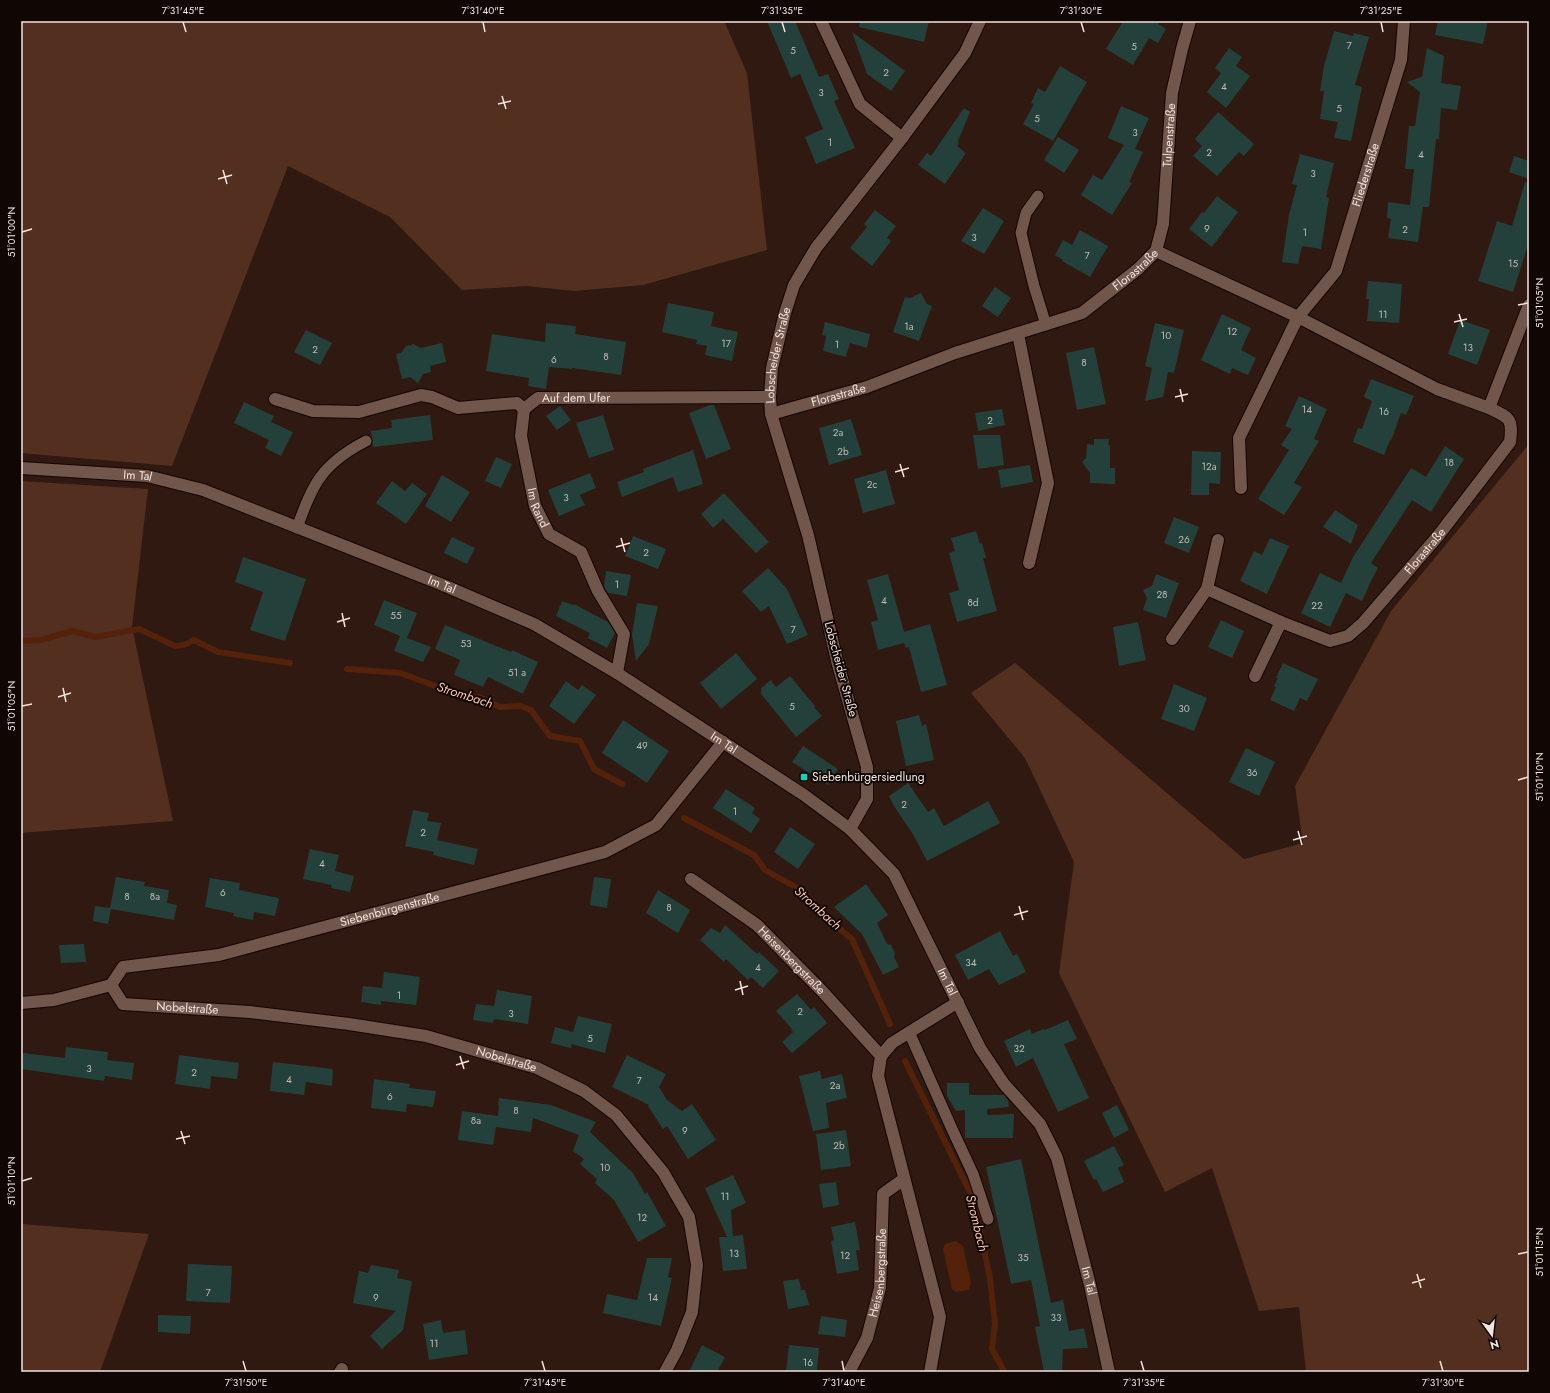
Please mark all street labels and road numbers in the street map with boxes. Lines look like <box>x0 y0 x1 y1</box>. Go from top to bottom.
street label: Tulpenstraße <box>1158 103 1180 167</box>
street label: Fliederstraße <box>1347 141 1384 209</box>
street label: Florastraße <box>1109 245 1162 295</box>
street label: Lobscheider Straße <box>761 305 795 404</box>
street label: Florastraße <box>809 379 868 411</box>
street label: Auf dem Ufer <box>542 389 611 407</box>
street label: Im Tal <box>123 466 154 486</box>
street label: Im Rand <box>523 486 553 531</box>
street label: Florastraße <box>1400 524 1450 578</box>
street label: Im Tal <box>425 571 459 599</box>
street label: Lobscheider Straße <box>820 619 862 719</box>
street label: Im Tal <box>707 727 741 758</box>
street label: Siebenbürgenstraße <box>338 888 441 931</box>
street label: Heisenbergstraße <box>754 922 830 999</box>
street label: Im Tal <box>933 965 962 999</box>
street label: Nobelstraße <box>156 997 219 1019</box>
street label: Nobelstraße <box>474 1042 539 1076</box>
street label: Heisenbergstraße <box>864 1228 891 1319</box>
street label: Im Tal <box>1077 1265 1101 1297</box>

